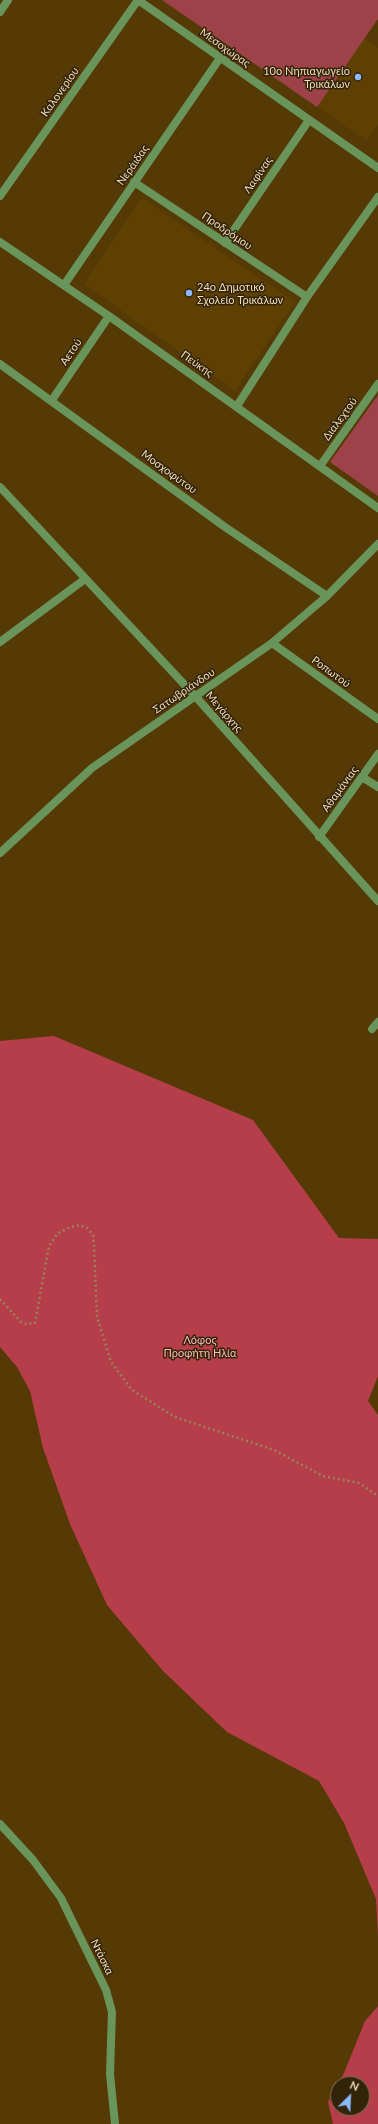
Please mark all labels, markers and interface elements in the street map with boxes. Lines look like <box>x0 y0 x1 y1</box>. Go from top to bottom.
street label: Μεσοχώρας <box>197 26 253 70</box>
place label: 10ο Νηπιαγωγείο Τρικάλων <box>263 64 350 90</box>
street label: Καλονερίου <box>38 65 82 119</box>
marker: 10ο Νηπιαγωγείο Τρικάλων <box>353 72 363 82</box>
street label: Νεράιδας <box>114 142 152 188</box>
street label: Λαφίνας <box>241 154 275 196</box>
street label: Προδρόμου <box>199 209 255 253</box>
place label: 24ο Δημοτικό Σχολείο Τρικάλων <box>197 280 283 306</box>
marker: 24ο Δημοτικό Σχολείο Τρικάλων <box>184 288 194 298</box>
street label: Αετού <box>57 336 85 368</box>
street label: Πεύκης <box>178 348 216 380</box>
street label: Διαλεχτού <box>320 395 360 443</box>
street label: Μοσχοφύτου <box>139 447 199 497</box>
street label: Ροπωτού <box>309 654 353 690</box>
street label: Σατωβριάνδου <box>151 665 217 717</box>
street label: Μεγάρχης <box>203 689 245 735</box>
street label: Αθαμάνιας <box>319 764 361 814</box>
park label: Λόφος Προφήτη Ηλία <box>164 1333 236 1359</box>
street label: Ντάσκα <box>88 1937 116 1977</box>
north arrow <box>330 2076 370 2116</box>
text: N <box>348 2078 361 2093</box>

